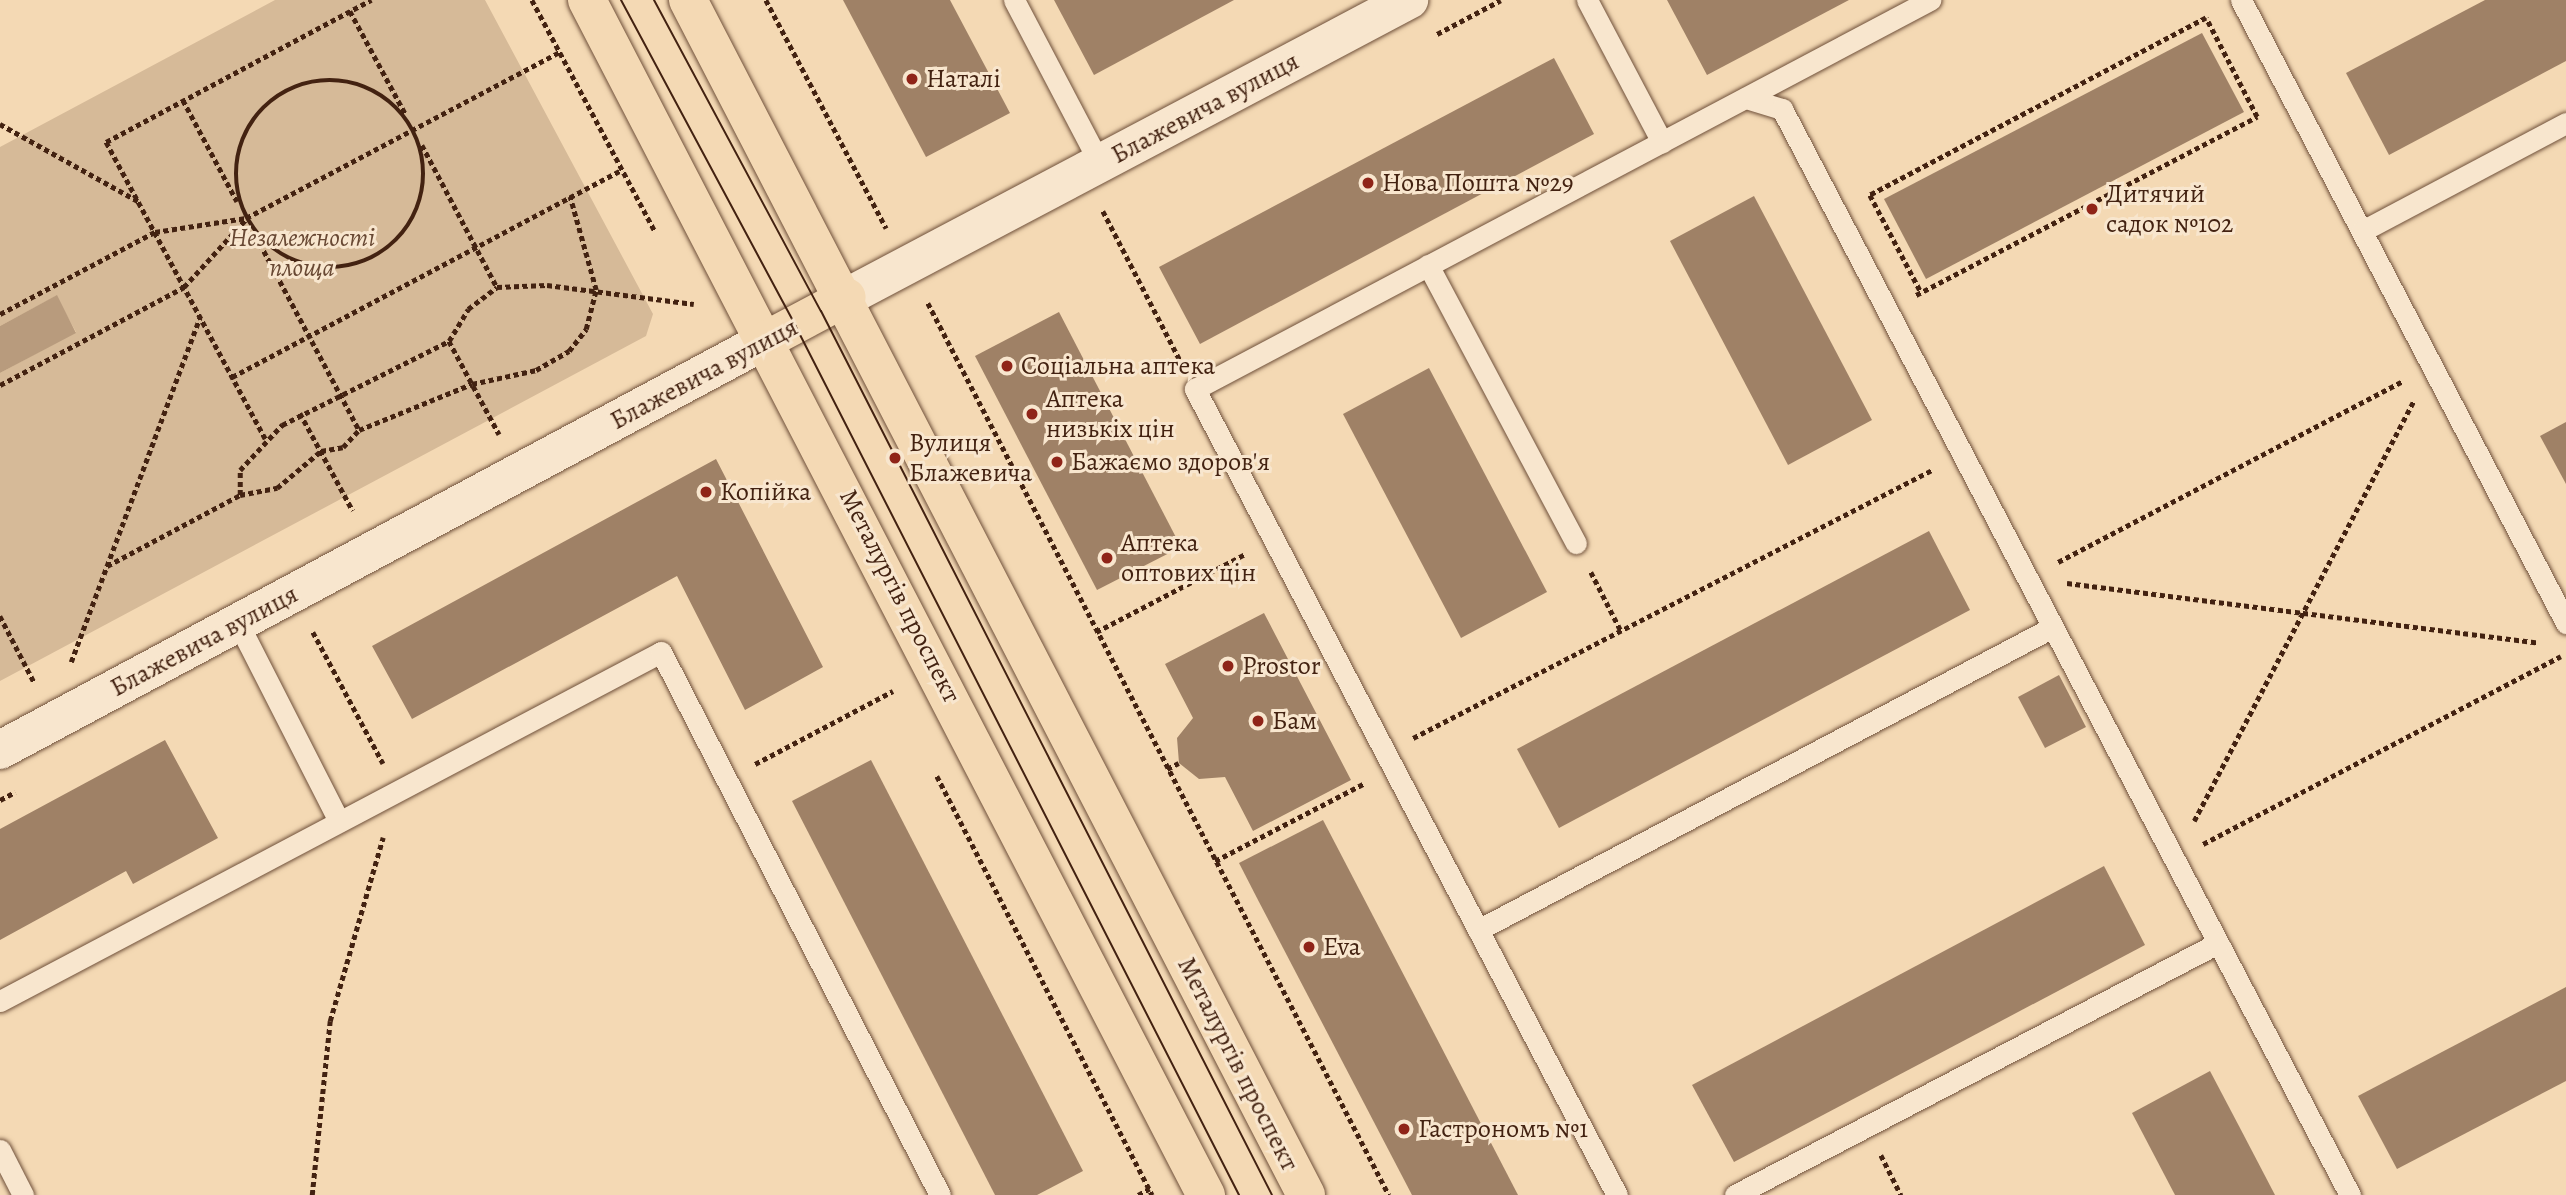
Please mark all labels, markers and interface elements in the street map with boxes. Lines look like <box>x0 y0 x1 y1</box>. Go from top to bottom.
street label: Блажевича вулиця <box>1106 45 1304 171</box>
place label: Наталі <box>926 63 1001 95</box>
marker: Наталі <box>904 71 920 87</box>
place label: Нова Пошта №29 <box>1382 167 1574 199</box>
marker: Нова Пошта №29 <box>1360 175 1376 191</box>
place label: Дитячий садок №102 <box>2106 178 2233 240</box>
marker: Дитячий садок №102 <box>2084 201 2100 217</box>
park label: Незалежності площа <box>229 222 375 284</box>
street label: Блажевича вулиця <box>605 311 803 437</box>
place label: Соціальна аптека <box>1021 350 1215 382</box>
marker: Соціальна аптека <box>999 358 1015 374</box>
place label: Аптека низькіх цін <box>1046 383 1175 444</box>
marker: Аптека низькіх цін <box>1024 406 1040 422</box>
place label: Вулиця Блажевича <box>909 427 1032 488</box>
place label: Бажаємо здоров'я <box>1071 446 1270 478</box>
marker: Вулиця Блажевича <box>887 450 903 466</box>
marker: Бажаємо здоров'я <box>1049 454 1065 470</box>
place label: Копійка <box>720 476 811 508</box>
marker: Копійка <box>698 484 714 500</box>
street label: Металургів проспект <box>833 484 967 708</box>
place label: Аптека оптових цін <box>1121 527 1256 588</box>
marker: Аптека оптових цін <box>1099 550 1115 566</box>
street label: Блажевича вулиця <box>105 578 303 704</box>
place label: Prostor <box>1242 650 1321 682</box>
marker: Prostor <box>1220 658 1236 674</box>
place label: Бам <box>1272 705 1317 737</box>
marker: Бам <box>1250 713 1266 729</box>
place label: Eva <box>1323 931 1361 963</box>
marker: Eva <box>1301 939 1317 955</box>
street label: Металургів проспект <box>1171 952 1305 1176</box>
place label: Гастрономъ №1 <box>1418 1113 1588 1145</box>
marker: Гастрономъ №1 <box>1396 1121 1412 1137</box>

